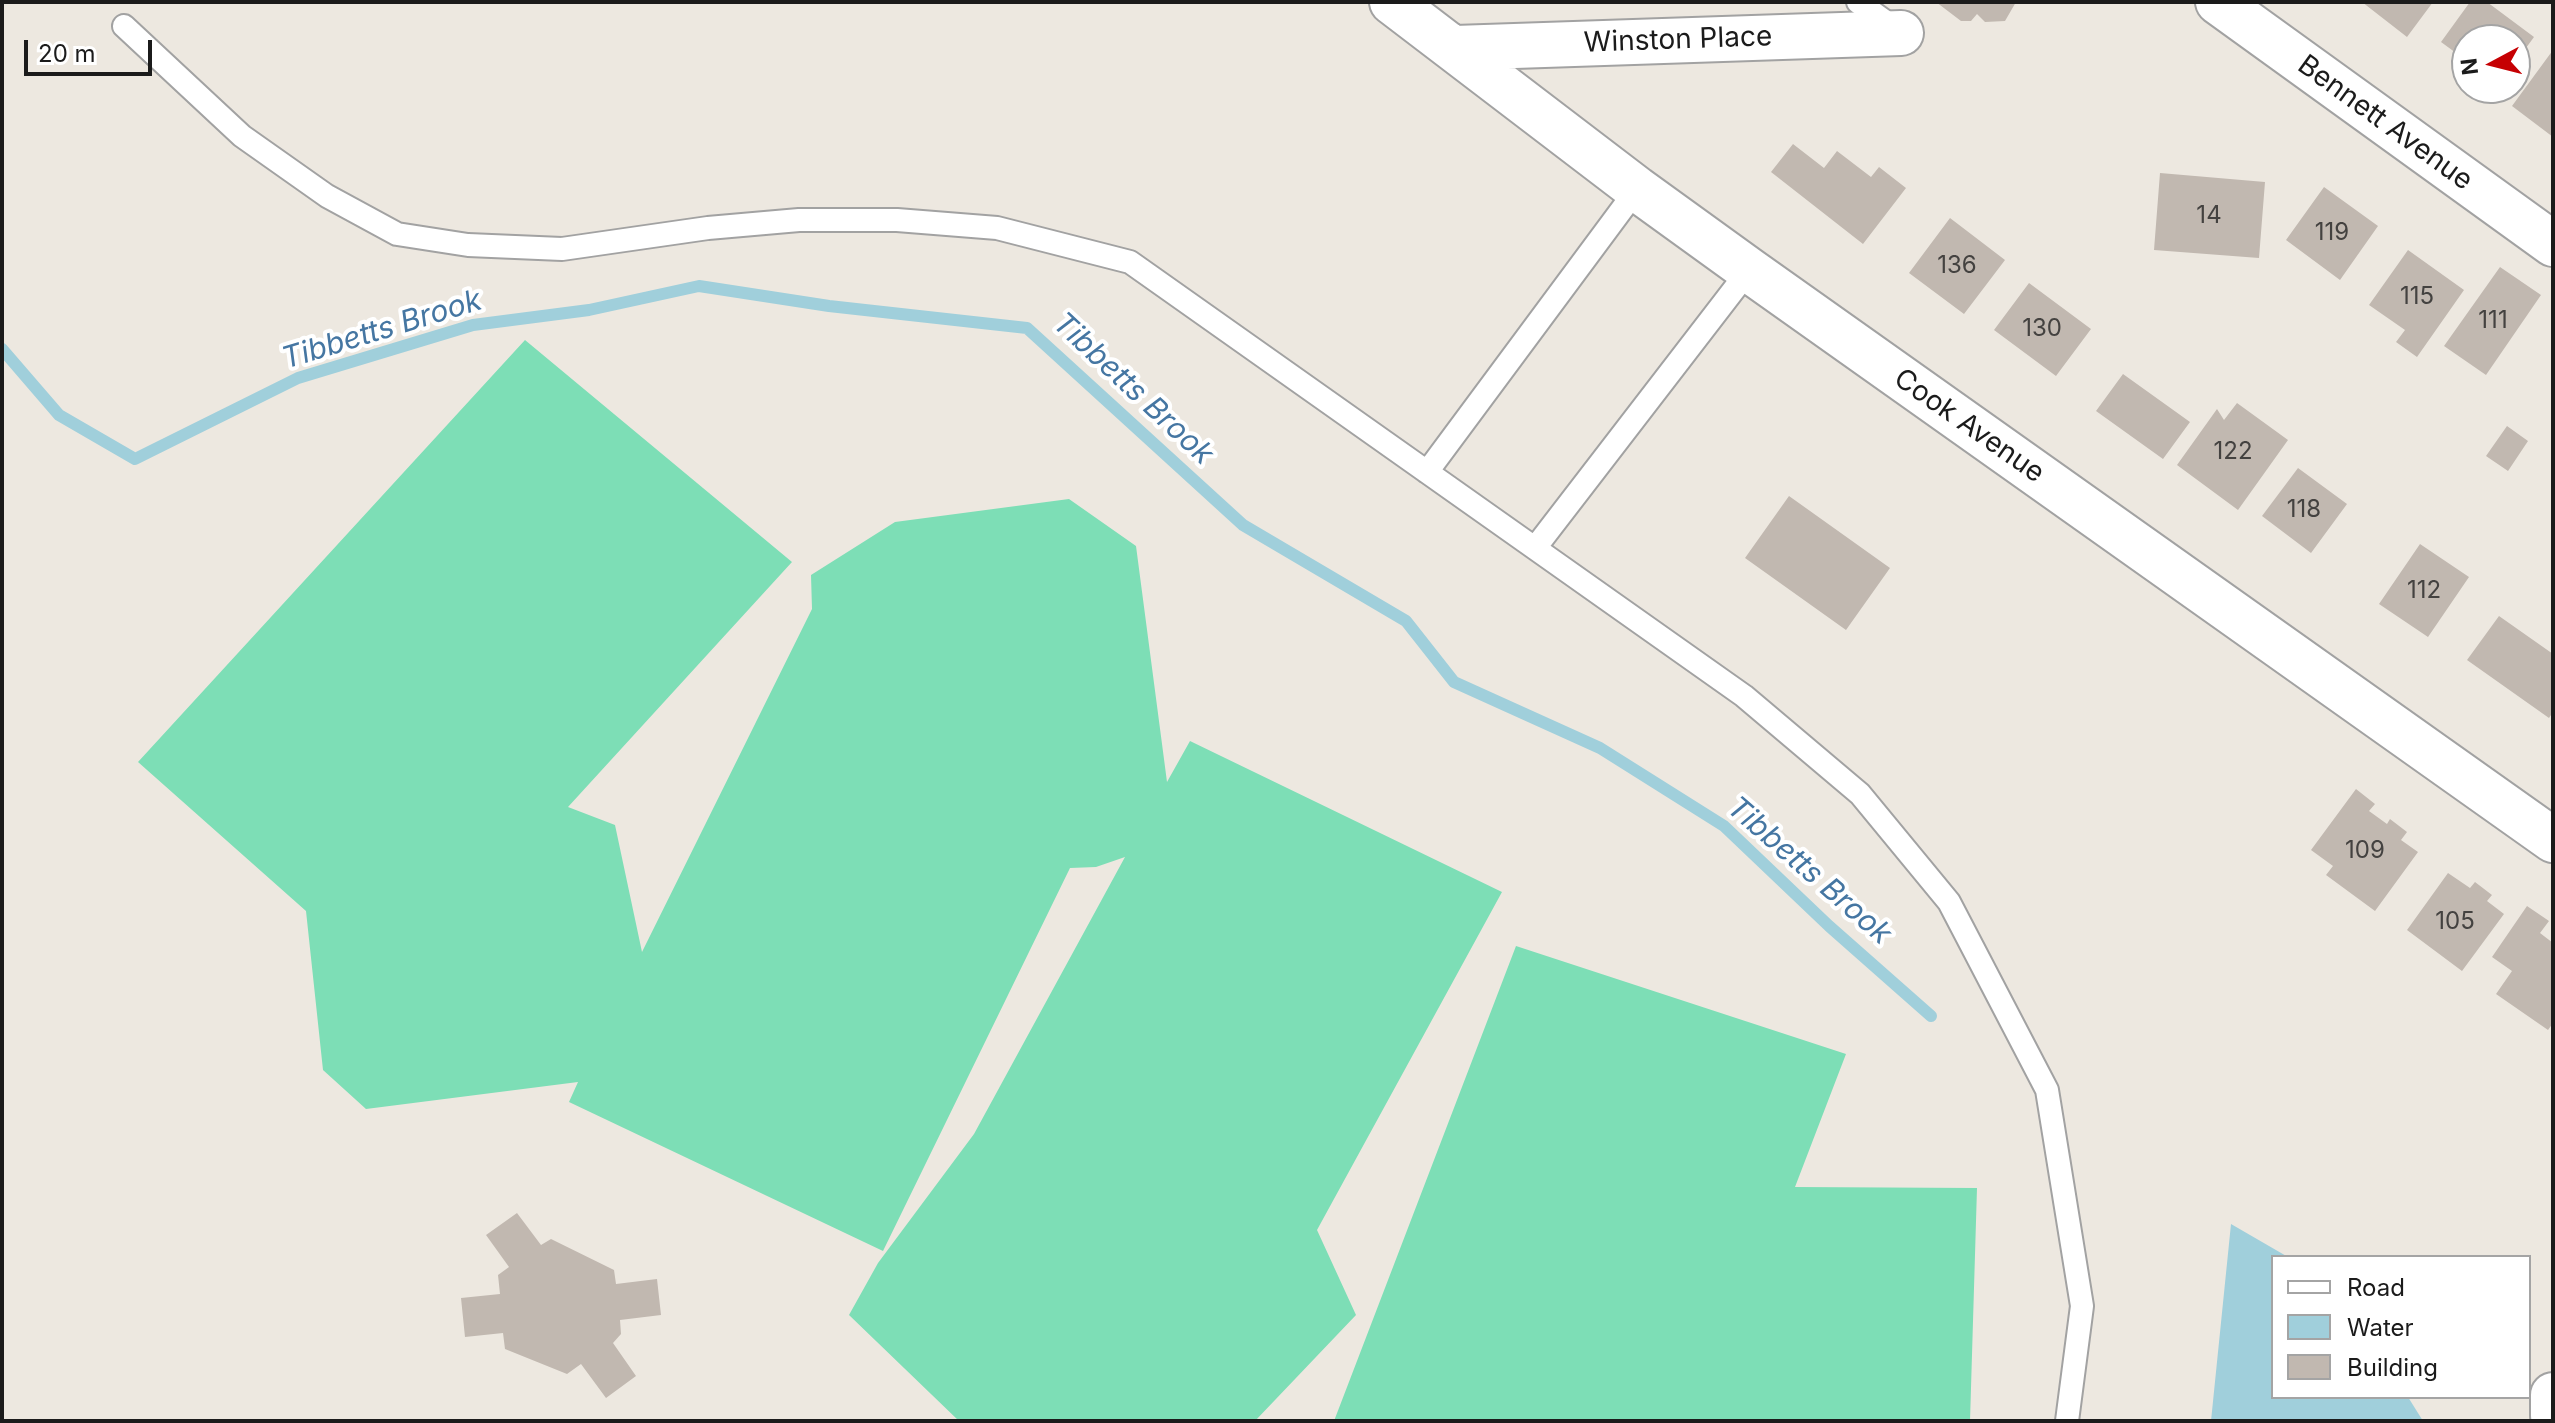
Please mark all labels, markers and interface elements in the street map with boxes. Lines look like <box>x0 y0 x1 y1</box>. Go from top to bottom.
street label: Winston Place <box>1583 20 1773 60</box>
scale bar <box>28 24 156 74</box>
north arrow <box>2451 24 2531 104</box>
text: 20 m <box>38 39 96 68</box>
street label: Bennett Avenue <box>2291 48 2479 198</box>
text: N <box>2455 57 2483 77</box>
house number: 14 <box>2196 202 2222 230</box>
house number: 119 <box>2315 219 2349 247</box>
house number: 136 <box>1937 252 1977 280</box>
water label: Tibbetts Brook <box>278 283 486 377</box>
house number: 115 <box>2400 283 2434 311</box>
water label: Tibbetts Brook <box>1045 305 1221 473</box>
house number: 111 <box>2478 307 2508 335</box>
house number: 130 <box>2022 315 2062 343</box>
street label: Cook Avenue <box>1887 362 2051 490</box>
house number: 122 <box>2213 438 2253 466</box>
house number: 118 <box>2287 496 2321 524</box>
house number: 112 <box>2407 577 2441 605</box>
water label: Tibbetts Brook <box>1719 790 1899 952</box>
house number: 109 <box>2345 837 2385 865</box>
house number: 105 <box>2435 908 2475 936</box>
legend <box>2271 1255 2531 1399</box>
text: Road <box>2347 1273 2405 1302</box>
text: Water <box>2347 1313 2414 1342</box>
text: Building <box>2347 1353 2438 1382</box>

